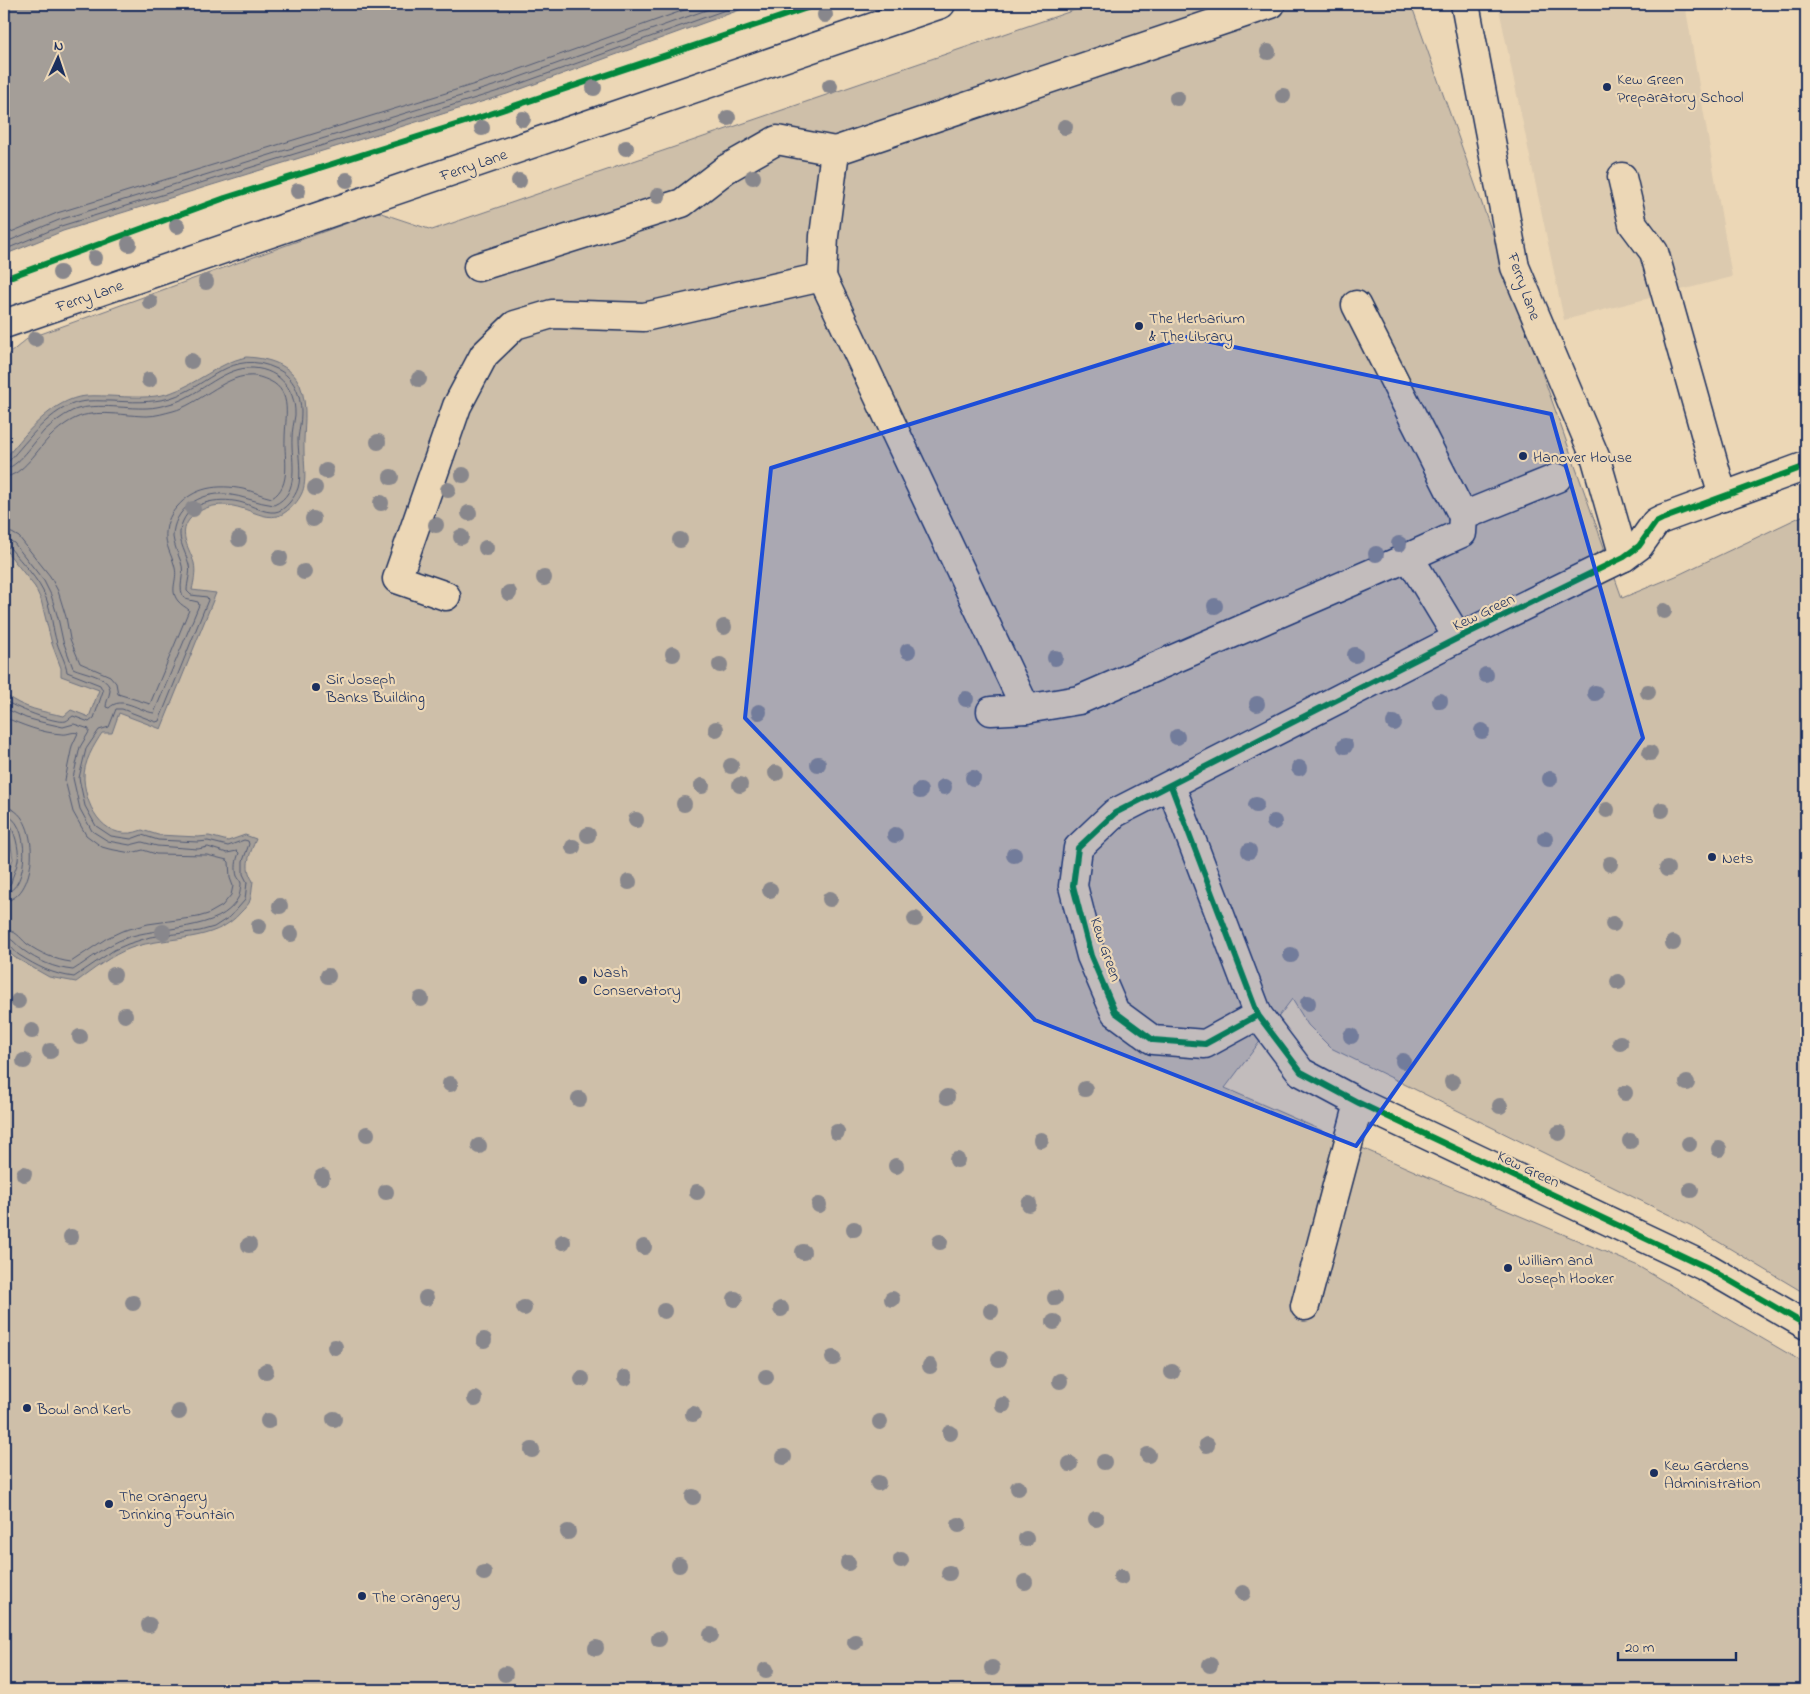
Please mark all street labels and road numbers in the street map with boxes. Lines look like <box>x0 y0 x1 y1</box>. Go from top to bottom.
street label: Ferry Lane <box>436 143 511 189</box>
street label: Ferry Lane <box>1500 249 1547 324</box>
street label: Ferry Lane <box>52 274 127 320</box>
street label: Kew Green <box>1449 587 1519 638</box>
street label: Kew Green <box>1083 914 1127 985</box>
street label: Kew Green <box>1493 1145 1564 1195</box>

